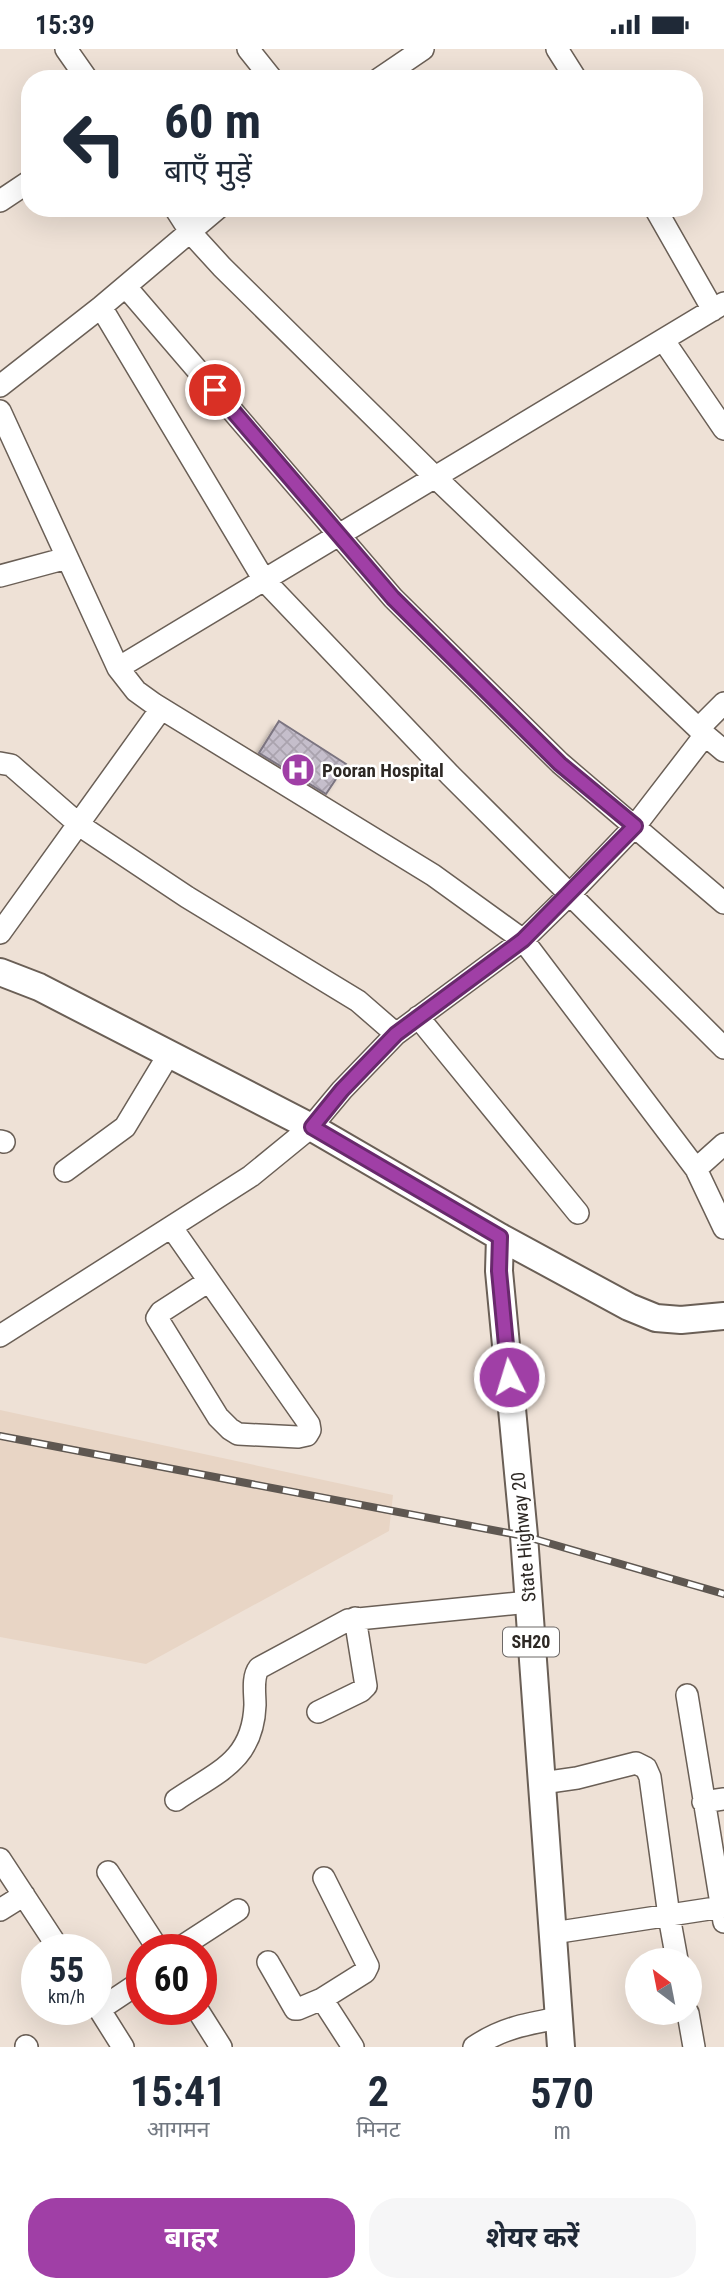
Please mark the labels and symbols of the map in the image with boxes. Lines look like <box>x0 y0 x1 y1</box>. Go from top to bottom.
pin <box>185 360 245 420</box>
hospital icon: Pooran Hospital <box>279 751 317 789</box>
place label: Pooran Hospital <box>322 759 444 782</box>
position arrow <box>472 1340 546 1414</box>
street label: State Highway 20 <box>506 1471 541 1603</box>
road number: SH20 <box>503 1627 559 1657</box>
speed limit sign: 60 <box>126 1934 217 2025</box>
north arrow <box>625 1948 702 2025</box>

